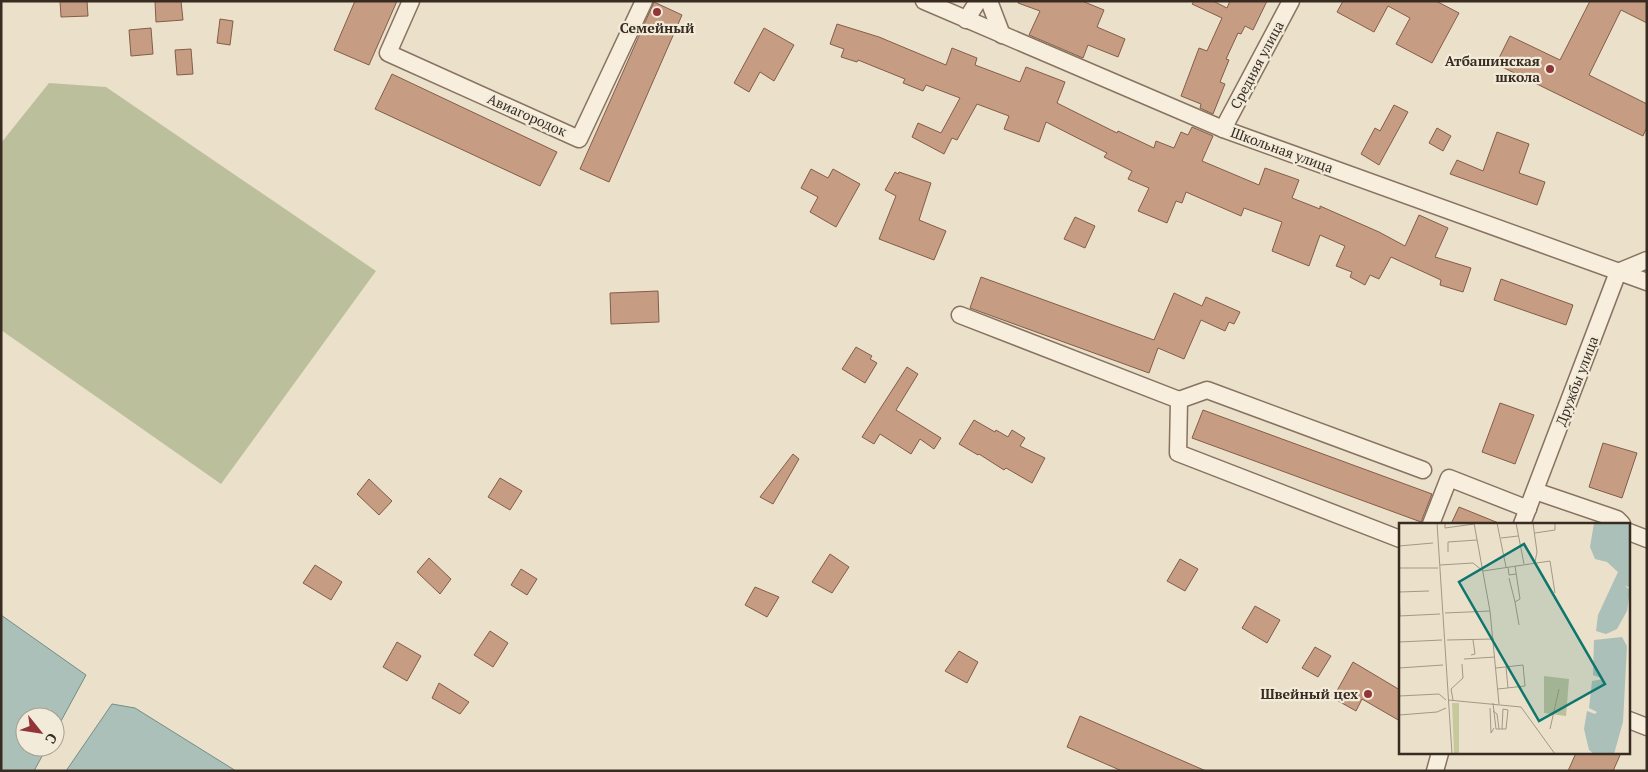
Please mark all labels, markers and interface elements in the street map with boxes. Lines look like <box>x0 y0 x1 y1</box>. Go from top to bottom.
marker: Семейный <box>651 6 663 18</box>
street label: Средняя улица <box>1225 17 1288 112</box>
place label: Семейный <box>620 18 694 37</box>
place label: Атбашинская школа <box>1445 51 1540 86</box>
marker: Атбашинская школа <box>1544 63 1556 75</box>
street label: Авиагородок <box>484 89 570 141</box>
street label: Школьная улица <box>1228 122 1336 177</box>
street label: Дружбы улица <box>1551 333 1602 428</box>
inset map <box>1399 523 1630 754</box>
place label: Швейный цех <box>1261 684 1358 703</box>
marker: Швейный цех <box>1362 688 1374 700</box>
north arrow <box>15 707 65 757</box>
text: С <box>41 730 62 747</box>

